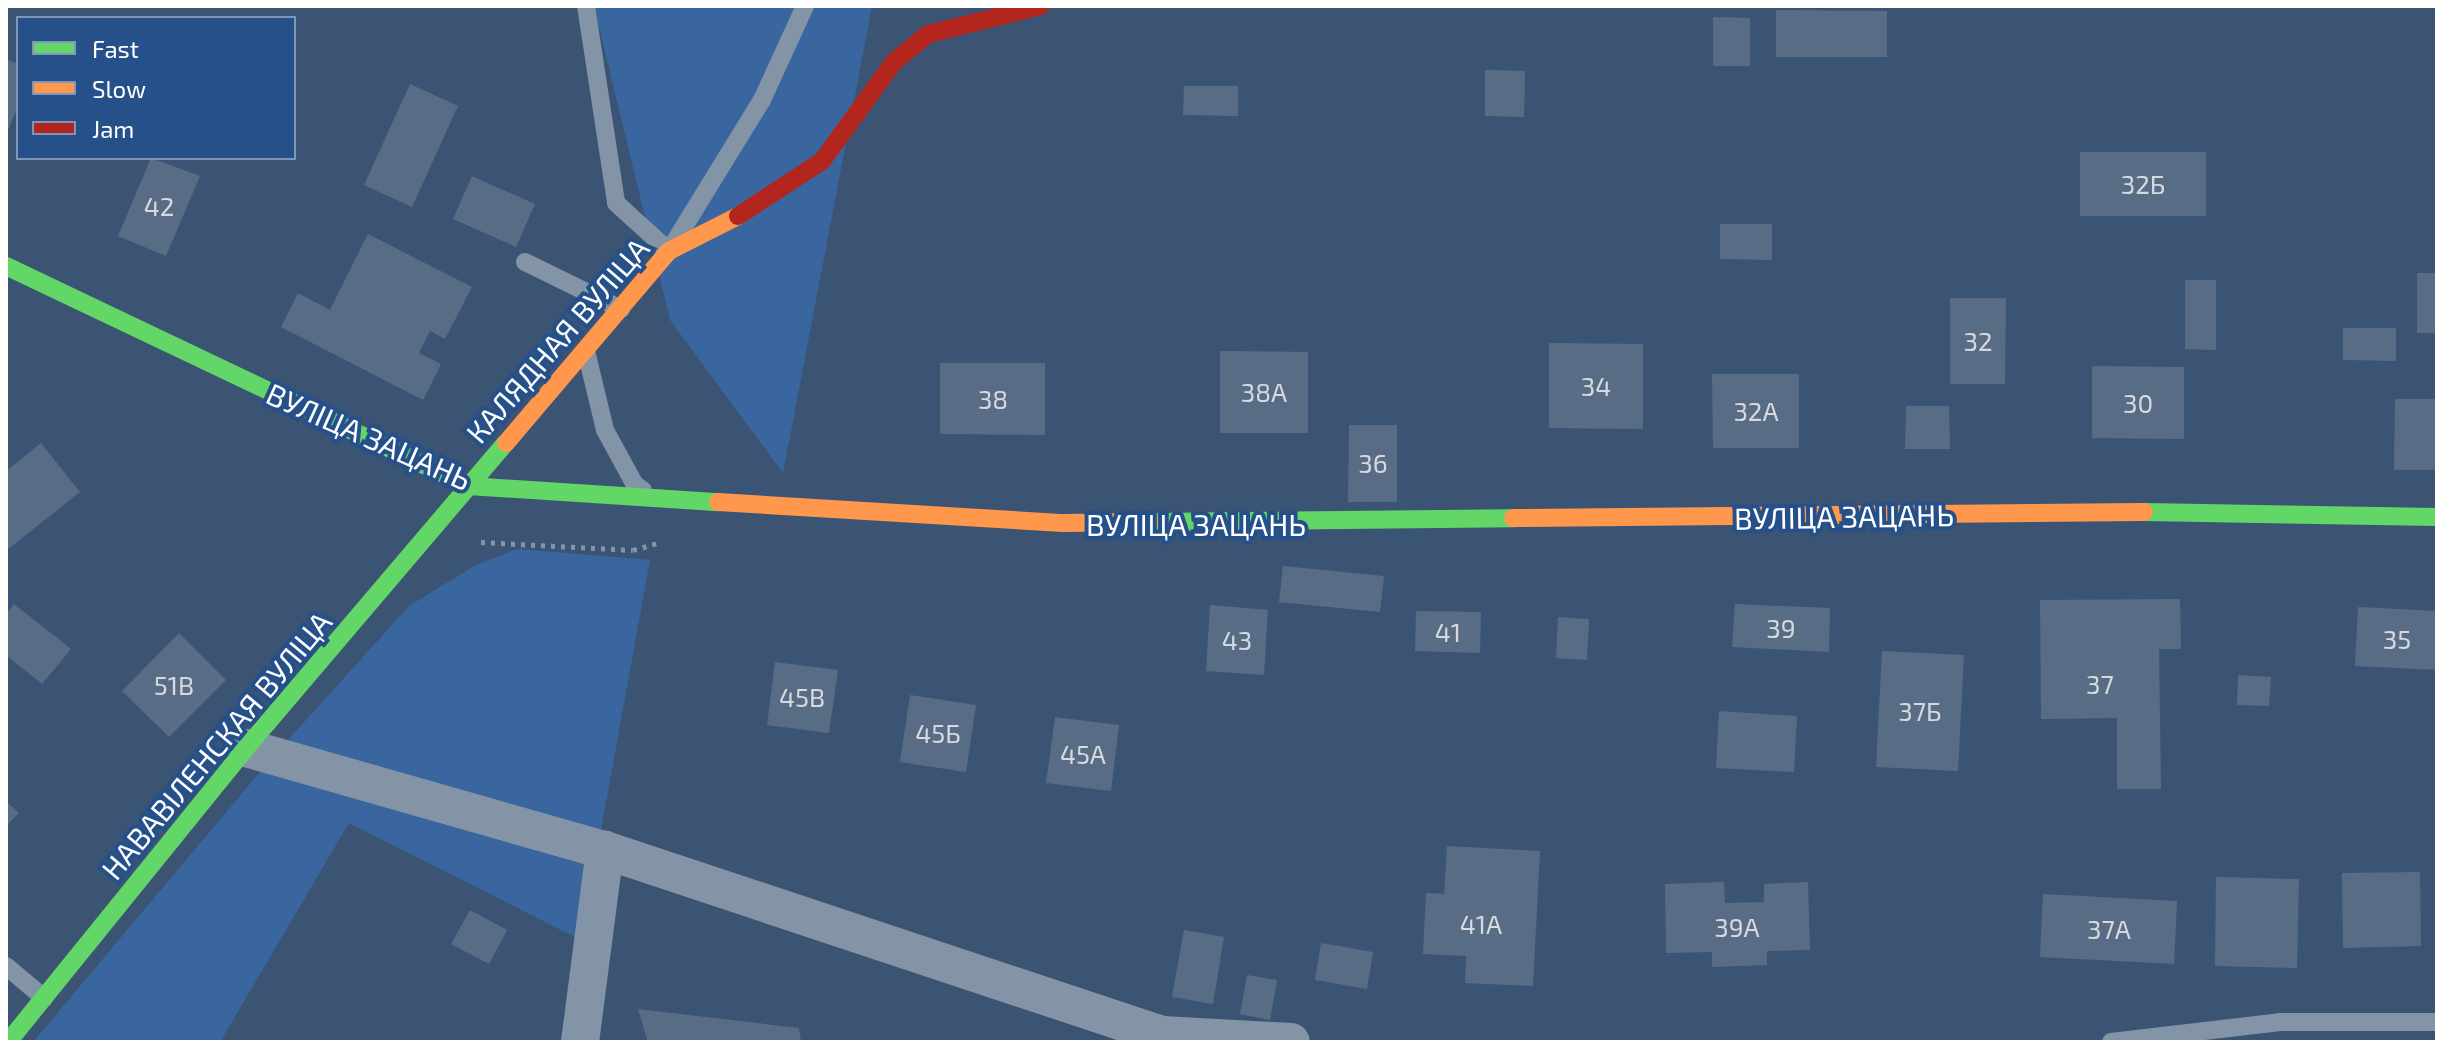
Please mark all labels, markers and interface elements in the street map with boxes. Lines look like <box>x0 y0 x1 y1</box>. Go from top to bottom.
legend <box>16 16 296 160</box>
text: Fast <box>92 34 139 63</box>
text: Slow <box>92 74 146 103</box>
text: Jam <box>92 114 134 143</box>
house number: 32Б <box>2121 168 2165 200</box>
house number: 42 <box>144 190 174 222</box>
street label: КАЛЯДНАЯ ВУЛІЦА <box>458 230 656 450</box>
house number: 32 <box>1963 325 1993 357</box>
house number: 34 <box>1581 370 1611 402</box>
street label: ВУЛІЦА ЗАЦАНЬ <box>261 375 477 497</box>
house number: 38А <box>1241 376 1287 408</box>
house number: 38 <box>978 383 1008 415</box>
house number: 30 <box>2123 387 2153 419</box>
house number: 32А <box>1733 395 1779 427</box>
house number: 36 <box>1358 447 1388 479</box>
street label: ВУЛІЦА ЗАЦАНЬ <box>1734 496 1954 536</box>
street label: ВУЛІЦА ЗАЦАНЬ <box>1086 506 1306 542</box>
street label: НАВАВІЛЕНСКАЯ ВУЛІЦА <box>93 604 339 886</box>
house number: 39 <box>1766 612 1796 644</box>
house number: 41 <box>1435 616 1461 648</box>
house number: 35 <box>2383 623 2411 655</box>
house number: 43 <box>1222 624 1252 656</box>
house number: 37 <box>2086 668 2114 700</box>
house number: 51В <box>154 669 194 701</box>
house number: 45В <box>779 681 825 713</box>
house number: 37Б <box>1898 695 1942 727</box>
house number: 45Б <box>915 717 961 749</box>
house number: 45А <box>1060 738 1106 770</box>
house number: 41А <box>1460 908 1502 940</box>
house number: 39А <box>1714 911 1760 943</box>
house number: 37А <box>2087 913 2131 945</box>

